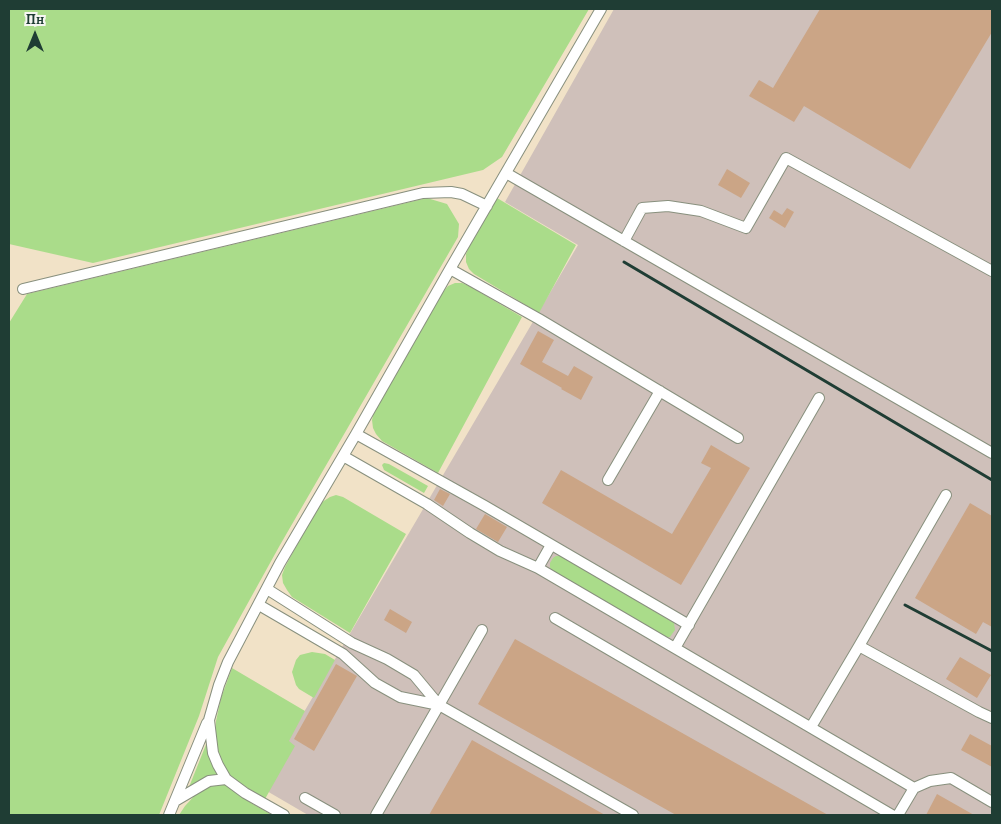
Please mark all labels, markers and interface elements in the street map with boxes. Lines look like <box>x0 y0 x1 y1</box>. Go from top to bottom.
north arrow <box>10 10 60 60</box>
text: Пн <box>26 10 44 29</box>

